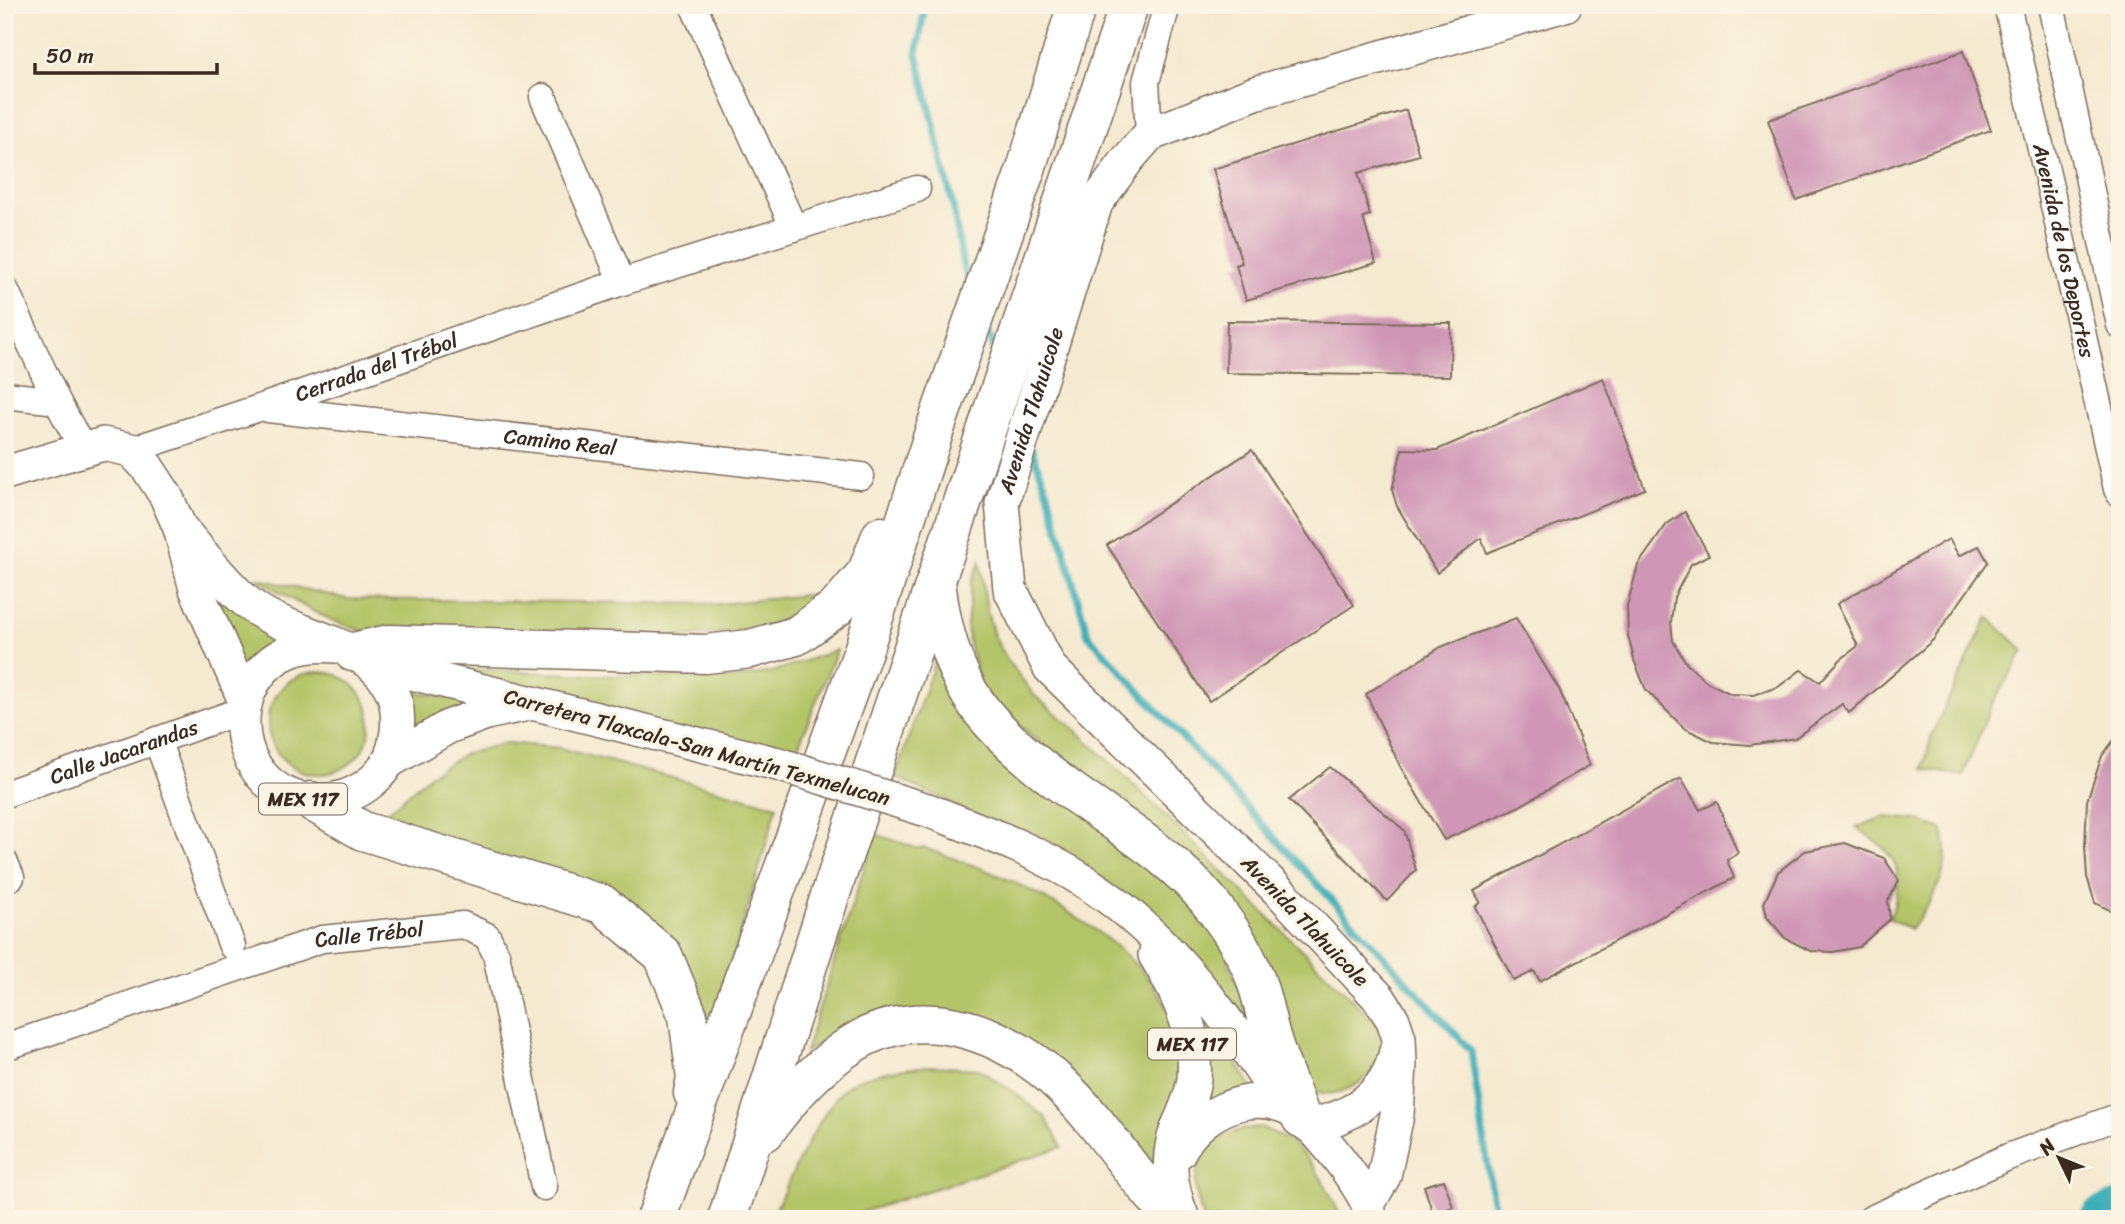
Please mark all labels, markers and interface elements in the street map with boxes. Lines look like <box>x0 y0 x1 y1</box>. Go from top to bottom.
scale bar <box>35 32 217 76</box>
text: 50 m <box>46 37 94 75</box>
street label: Avenida de los Deportes <box>2021 139 2106 362</box>
street label: Cerrada del Trébol <box>290 321 464 413</box>
street label: Avenida Tlahuicole <box>987 322 1075 499</box>
street label: Camino Real <box>502 417 619 467</box>
street label: Carretera Tlaxcala-San Martín Texmelucan <box>500 677 894 817</box>
street label: Calle Jacarandas <box>44 708 204 796</box>
road number: MEX 117 <box>259 784 347 814</box>
street label: Avenida Tlahuicole <box>1231 845 1379 996</box>
street label: Calle Trébol <box>309 910 426 959</box>
road number: MEX 117 <box>1148 1028 1236 1060</box>
north arrow <box>2024 1122 2094 1192</box>
text: N <box>2030 1130 2064 1164</box>

